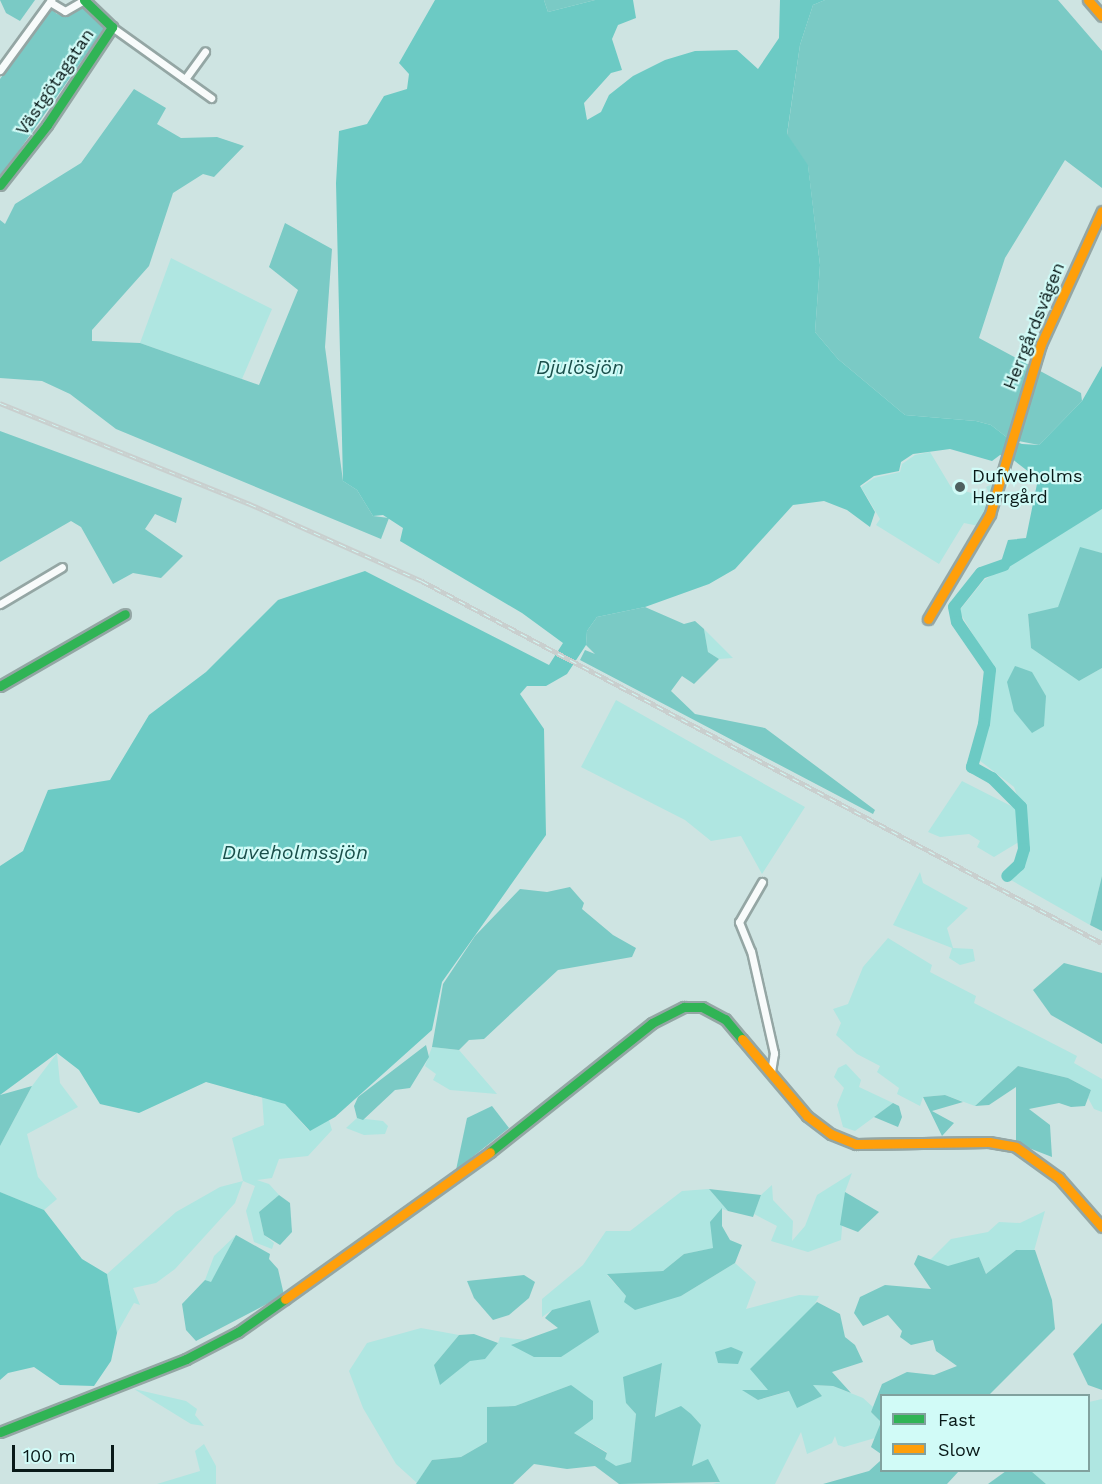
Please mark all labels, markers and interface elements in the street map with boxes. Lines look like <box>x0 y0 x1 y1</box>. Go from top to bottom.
street label: Västgötagatan <box>11 25 99 139</box>
street label: Herrgårdsvägen <box>999 259 1069 393</box>
water label: Djulösjön <box>536 355 624 379</box>
place label: Dufweholms Herrgård <box>972 466 1082 508</box>
marker: Dufweholms Herrgård <box>953 480 967 494</box>
water label: Duveholmssjön <box>222 840 368 864</box>
legend <box>880 1394 1090 1472</box>
text: Fast <box>938 1409 975 1430</box>
scale bar <box>15 1433 117 1471</box>
text: Slow <box>938 1439 981 1460</box>
text: 100 m <box>23 1445 76 1466</box>

